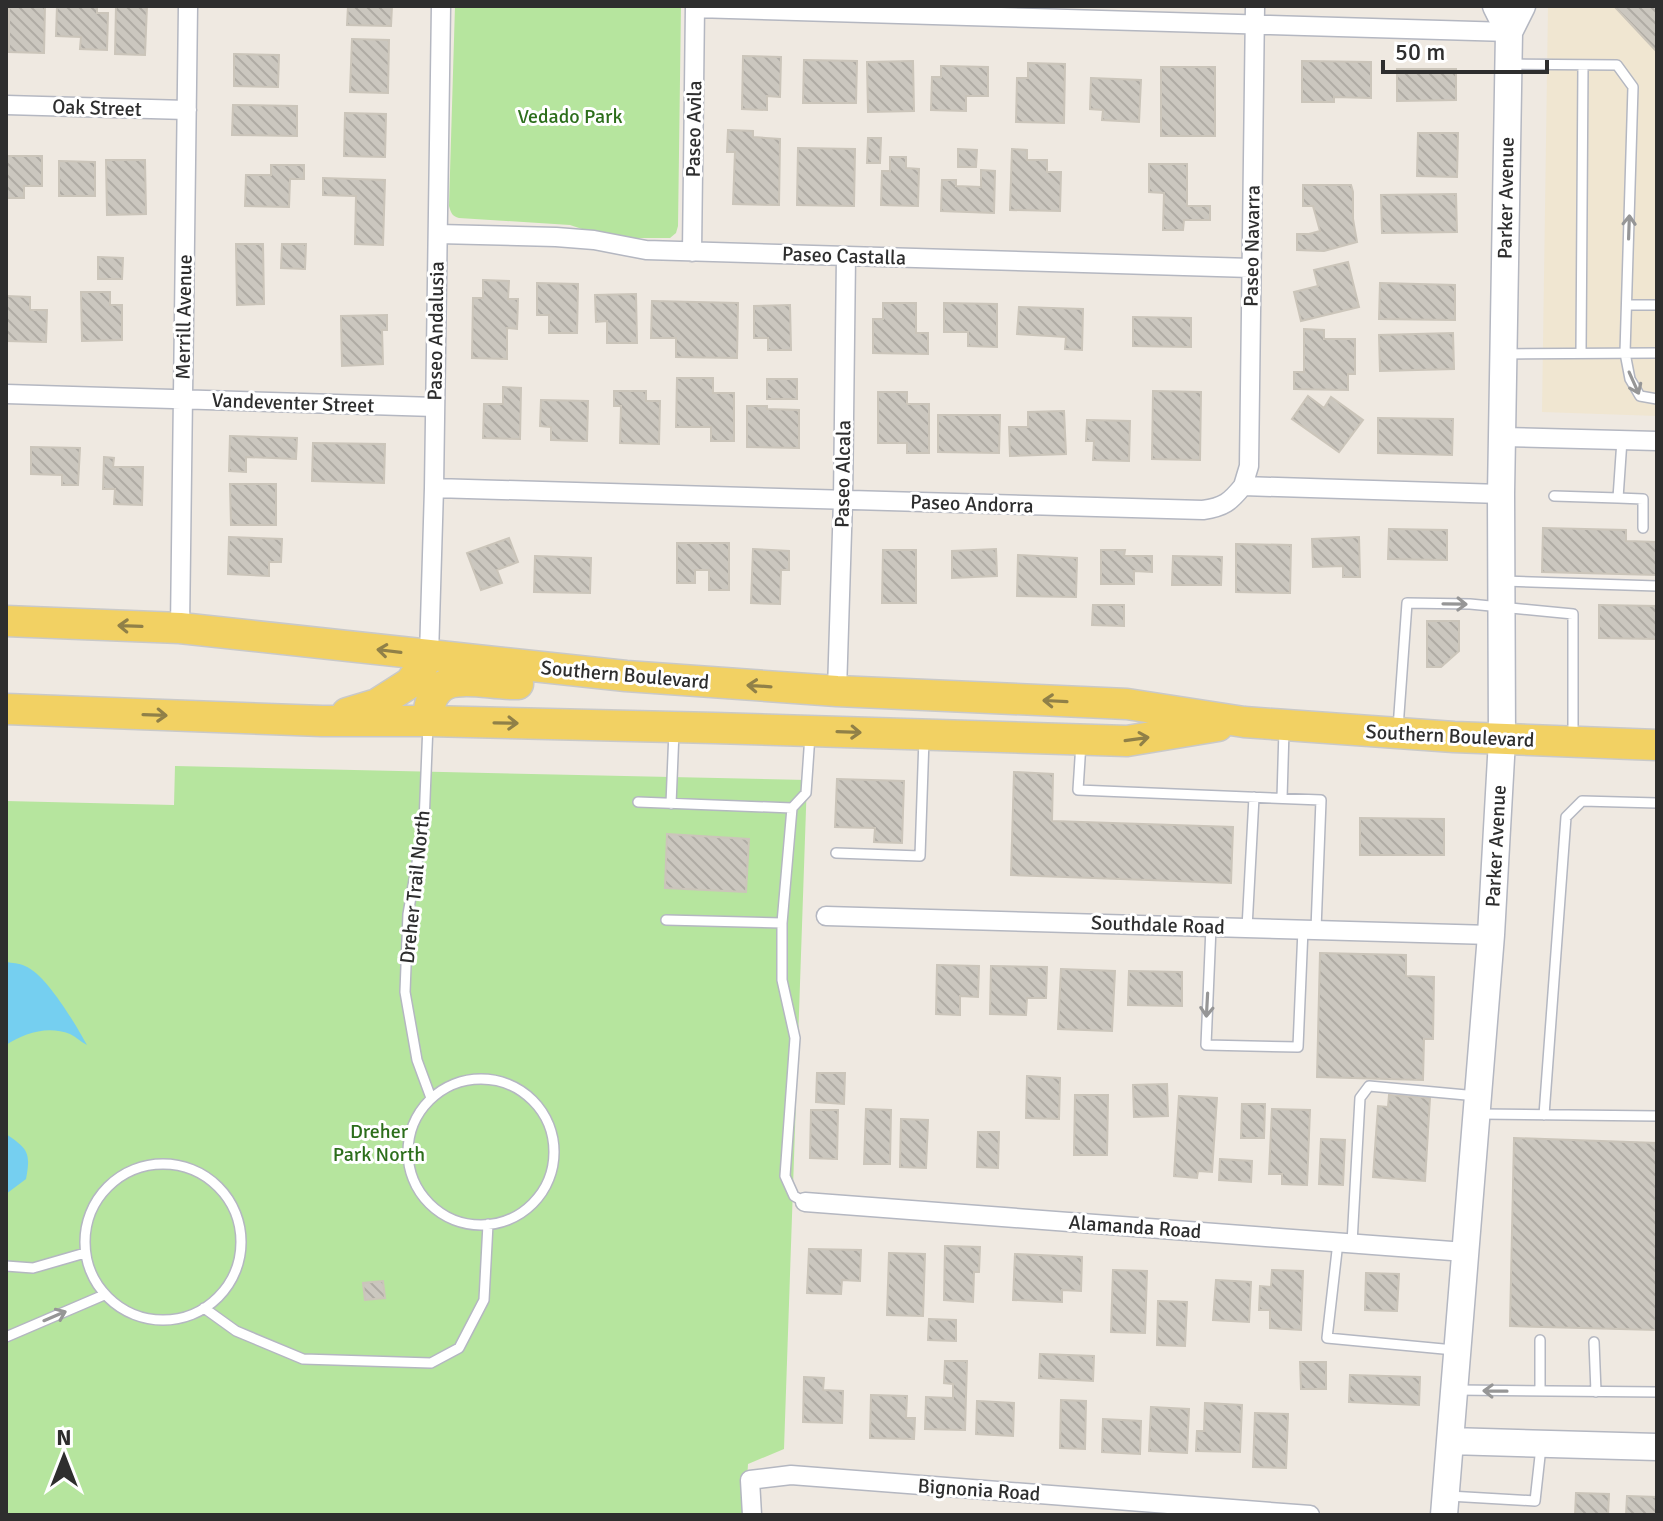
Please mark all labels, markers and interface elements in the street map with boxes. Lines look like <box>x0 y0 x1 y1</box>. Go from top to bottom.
scale bar <box>1383 24 1547 74</box>
text: 50 m <box>1395 37 1445 67</box>
street label: Paseo Avila <box>681 80 707 178</box>
street label: Oak Street <box>52 94 142 122</box>
park label: Vedado Park <box>518 104 622 129</box>
street label: Parker Avenue <box>1492 137 1520 259</box>
street label: Paseo Navarra <box>1238 185 1266 307</box>
one-way arrow <box>1621 214 1636 241</box>
street label: Paseo Castalla <box>781 241 907 271</box>
street label: Merrill Avenue <box>170 254 198 380</box>
street label: Paseo Andalusia <box>422 261 450 401</box>
one-way arrow <box>1627 371 1642 395</box>
street label: Vandeventer Street <box>211 388 375 418</box>
street label: Paseo Alcala <box>830 420 856 528</box>
street label: Paseo Andorra <box>910 489 1034 519</box>
one-way arrow <box>1441 596 1468 612</box>
one-way arrow <box>117 619 144 634</box>
one-way arrow <box>376 643 402 658</box>
street label: Southern Boulevard <box>540 655 710 695</box>
one-way arrow <box>746 678 773 693</box>
one-way arrow <box>1042 693 1069 708</box>
one-way arrow <box>141 707 168 722</box>
one-way arrow <box>492 715 519 730</box>
street label: Southern Boulevard <box>1365 719 1535 753</box>
one-way arrow <box>835 725 862 740</box>
one-way arrow <box>1124 731 1149 746</box>
street label: Parker Avenue <box>1480 784 1512 908</box>
street label: Dreher Trail North <box>395 809 435 965</box>
street label: Southdale Road <box>1091 910 1225 940</box>
one-way arrow <box>1200 991 1215 1018</box>
park label: Dreher Park North <box>333 1119 425 1167</box>
street label: Alamanda Road <box>1068 1210 1202 1244</box>
one-way arrow <box>42 1308 67 1323</box>
one-way arrow <box>1482 1383 1509 1398</box>
north arrow <box>24 1417 104 1497</box>
text: N <box>56 1424 72 1451</box>
street label: Bignonia Road <box>917 1473 1041 1507</box>

